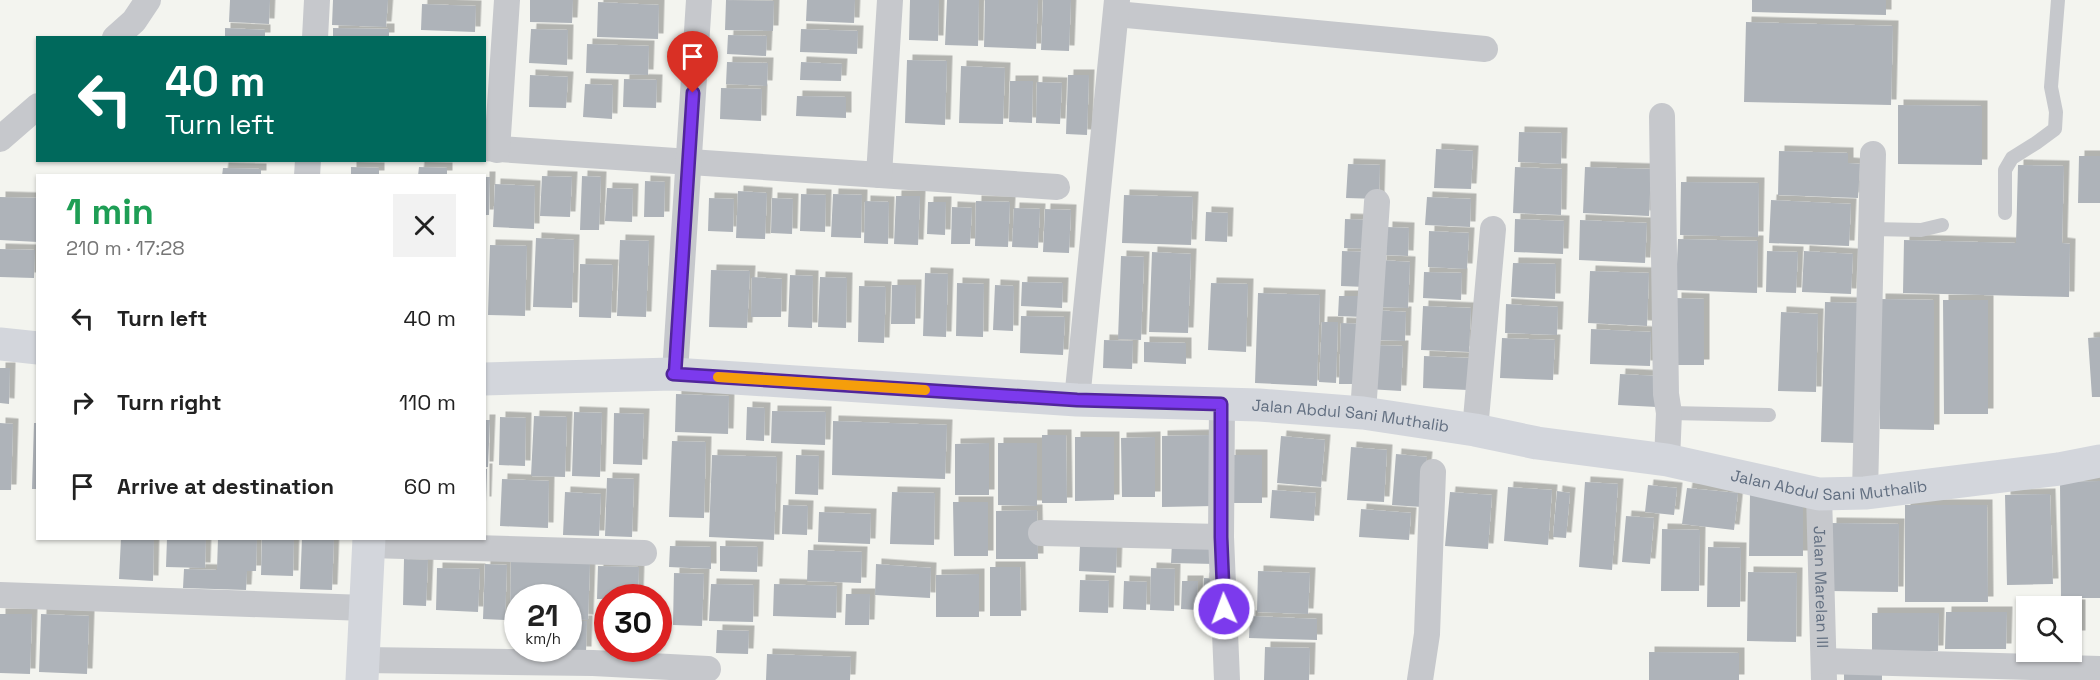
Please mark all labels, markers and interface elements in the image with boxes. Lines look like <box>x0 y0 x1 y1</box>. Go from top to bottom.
pin <box>667 31 718 93</box>
icon: arrive <box>676 40 709 73</box>
text: 40 m <box>165 55 265 108</box>
icon: left <box>66 60 144 138</box>
text: Turn left <box>165 107 275 142</box>
text: 1 min <box>66 189 154 235</box>
button: close <box>393 194 456 257</box>
text: 210 m · 17:28 <box>66 235 185 261</box>
icon: left <box>66 302 99 335</box>
text: Turn left <box>117 304 207 332</box>
text: 40 m <box>404 304 456 332</box>
icon: right <box>66 386 99 419</box>
text: Turn right <box>117 388 222 416</box>
text: 110 m <box>399 388 456 416</box>
street label: Jalan Abdul Sani Muthalib <box>1251 395 1451 437</box>
street label: Jalan Abdul Sani Muthalib <box>1729 465 1928 505</box>
icon: arrive <box>66 470 99 503</box>
text: Arrive at destination <box>117 472 334 500</box>
text: 60 m <box>404 472 456 500</box>
street label: Jalan Marelan III <box>1809 526 1833 648</box>
position arrow <box>1192 577 1256 641</box>
speed limit sign: 30 <box>594 584 672 662</box>
text: 21 <box>527 596 559 635</box>
map controls <box>2016 596 2082 662</box>
button: search <box>2016 596 2082 662</box>
text: km/h <box>525 629 561 648</box>

